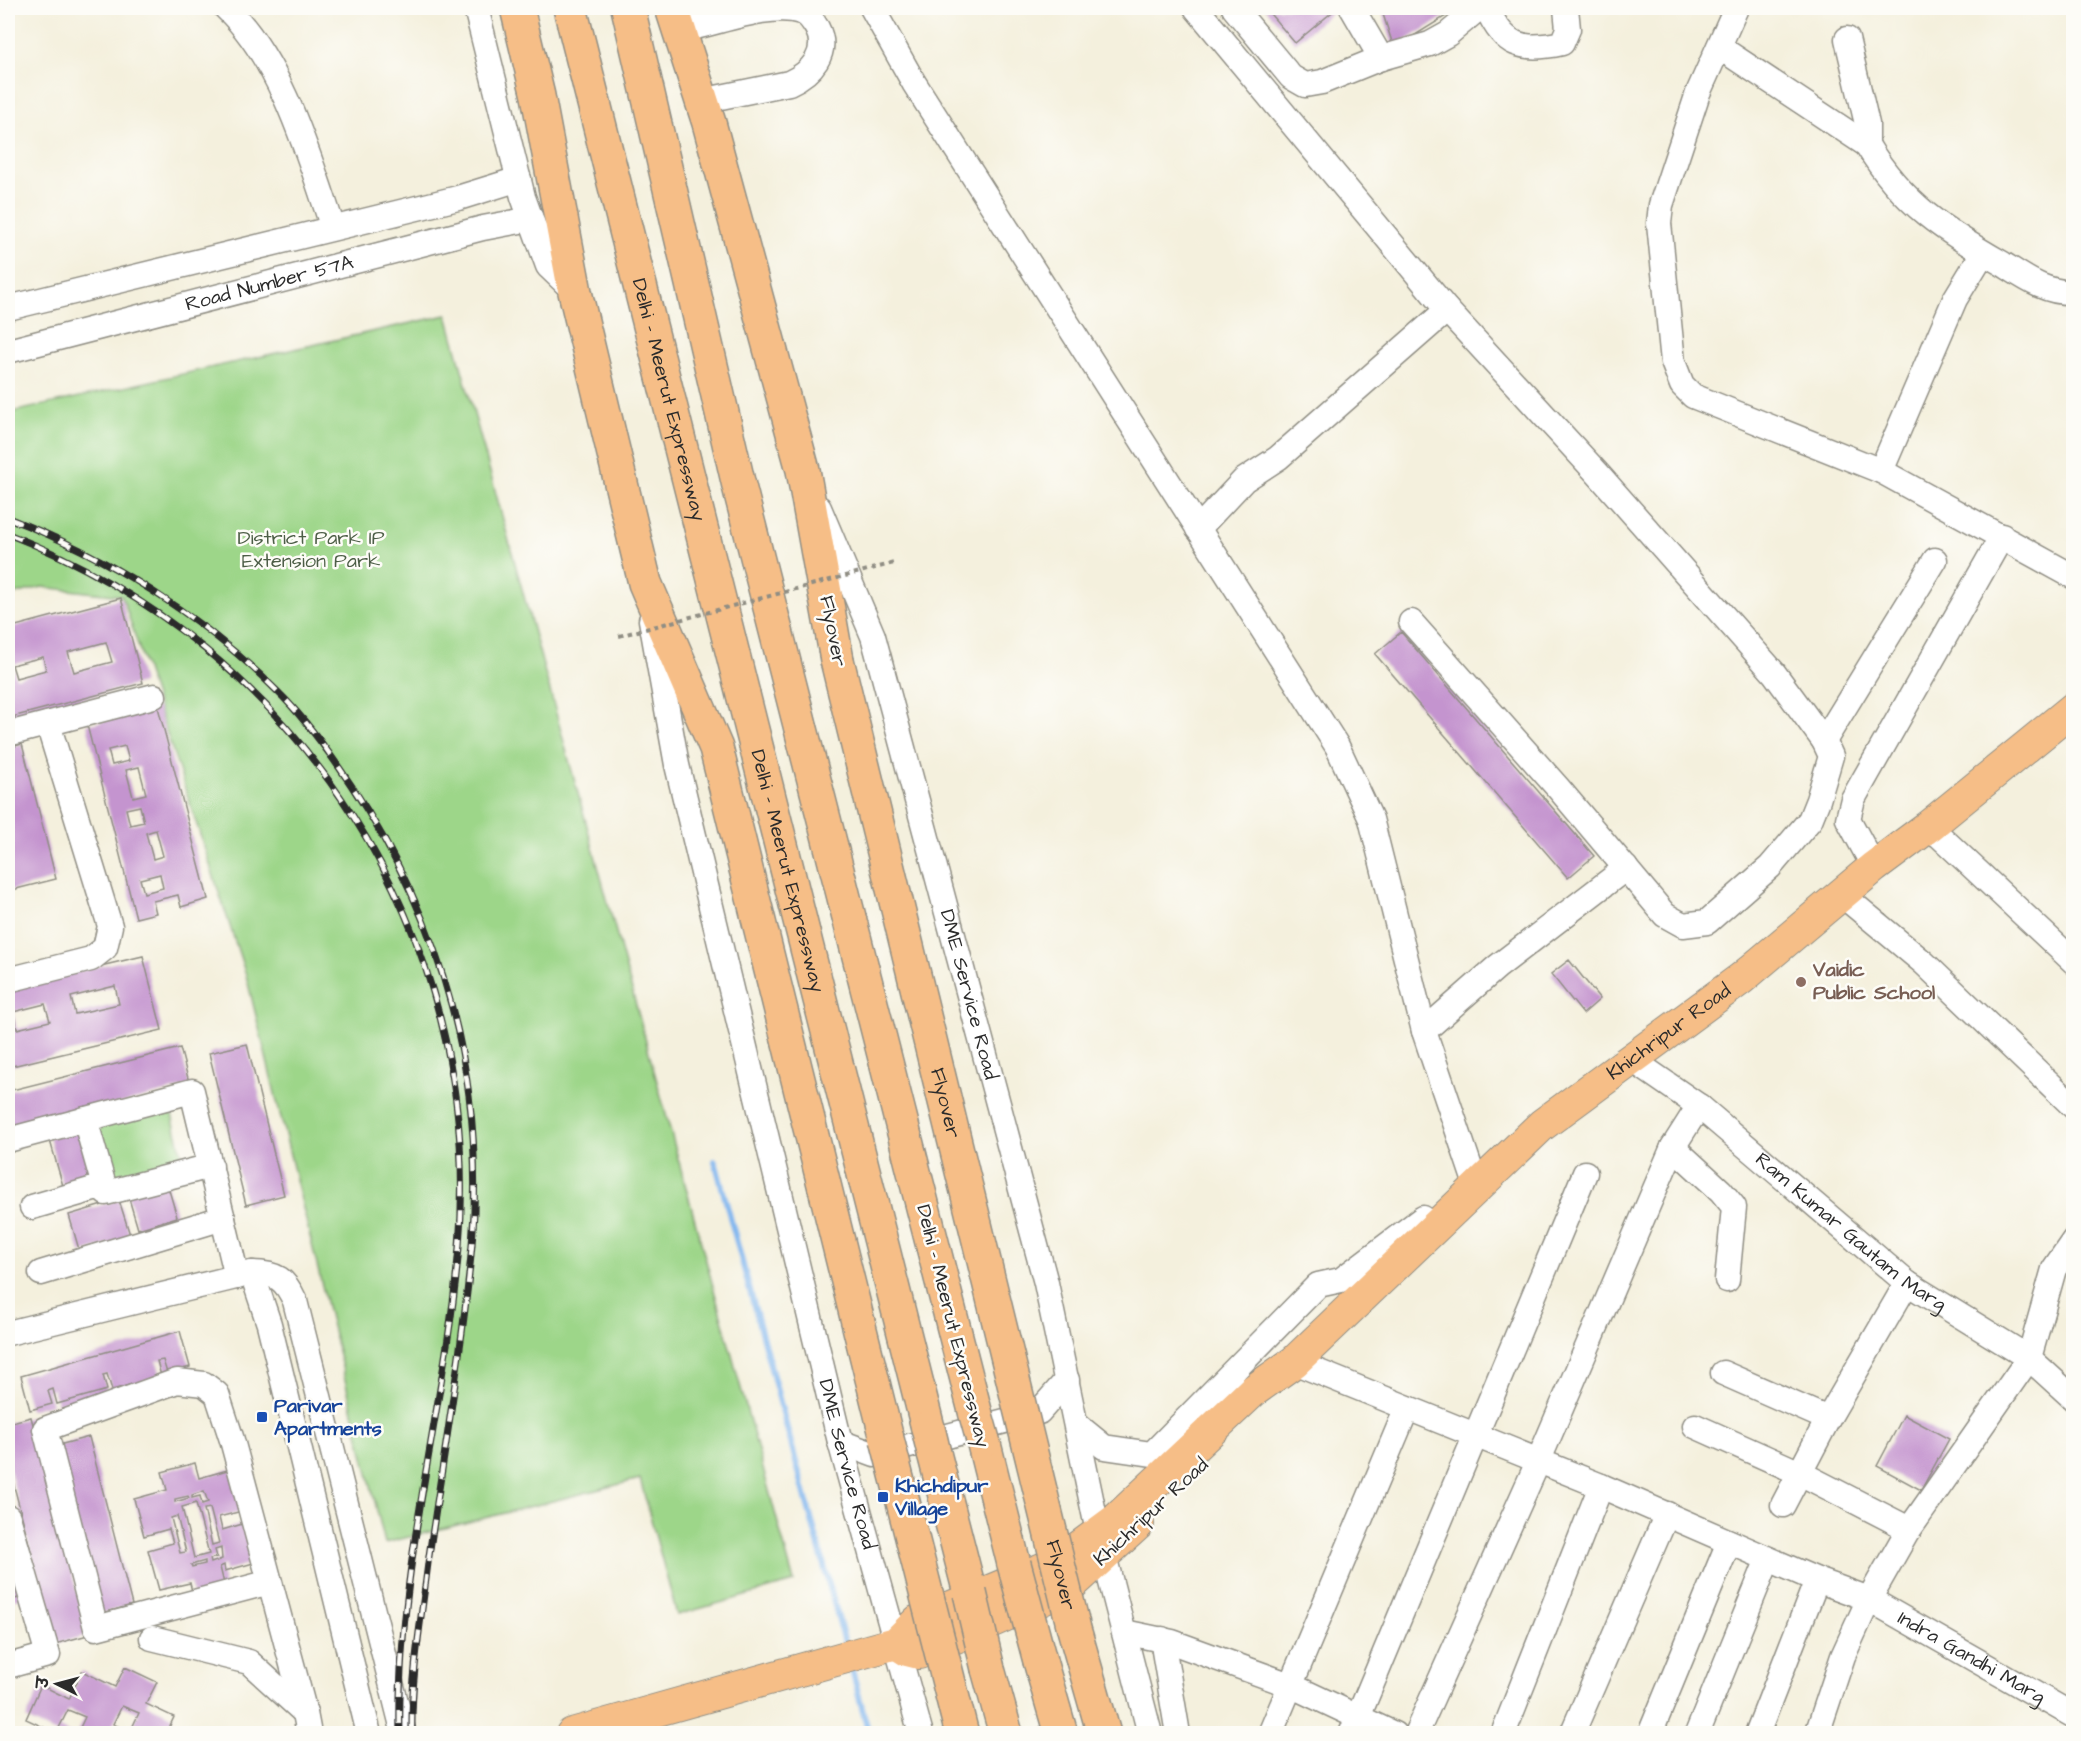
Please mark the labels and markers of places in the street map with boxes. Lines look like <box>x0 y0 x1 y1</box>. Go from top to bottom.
place label: Vaidic Public School <box>1812 956 1935 1007</box>
marker: Vaidic Public School <box>1794 975 1808 989</box>
place label: Parivar Apartments <box>274 1392 382 1443</box>
marker: Parivar Apartments <box>255 1410 269 1424</box>
place label: Khichdipur Village <box>894 1472 989 1524</box>
marker: Khichdipur Village <box>876 1490 890 1504</box>

